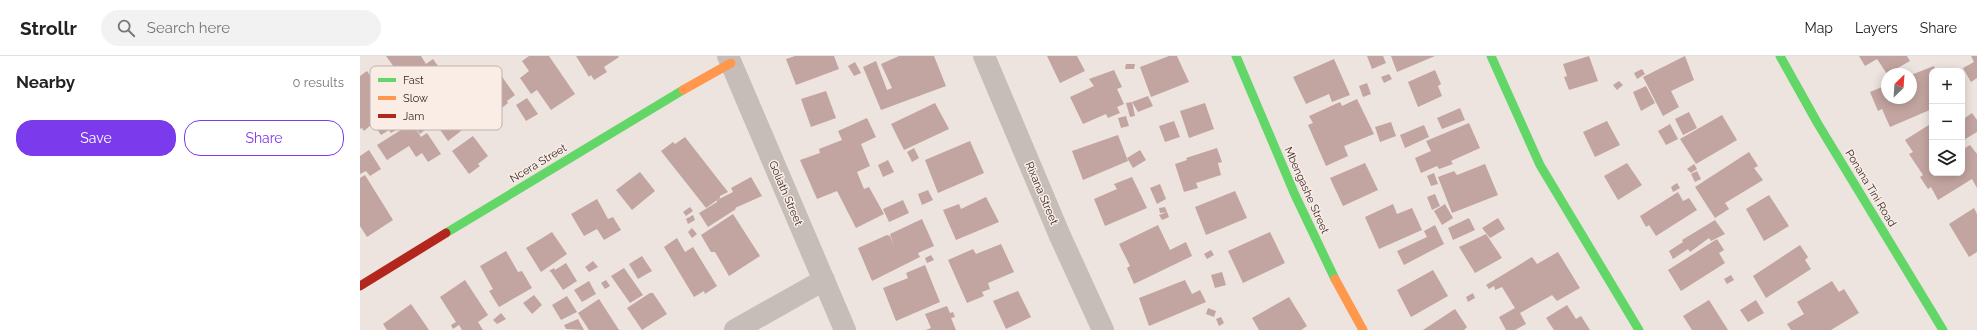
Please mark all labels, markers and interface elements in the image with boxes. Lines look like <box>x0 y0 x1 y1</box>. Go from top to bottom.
search box <box>101 10 381 46</box>
text: Strollr <box>20 17 77 39</box>
icon: search <box>115 17 137 39</box>
text: Search here <box>147 19 230 37</box>
text: Map <box>1805 20 1833 36</box>
text: Layers <box>1855 20 1898 36</box>
text: Share <box>1920 20 1957 36</box>
legend <box>370 66 502 130</box>
north arrow <box>1881 68 1917 104</box>
map controls <box>1929 68 1965 176</box>
button: + <box>1929 68 1965 104</box>
text: Nearby <box>16 72 75 92</box>
text: Fast <box>403 74 424 87</box>
text: 0 results <box>293 75 344 90</box>
text: Slow <box>403 92 428 105</box>
button: − <box>1929 104 1965 140</box>
text: Jam <box>403 110 424 123</box>
button: Save <box>16 120 176 156</box>
button: Share <box>184 120 344 156</box>
button: layers <box>1929 140 1965 176</box>
street label: Ncera Street <box>507 141 569 185</box>
street label: Mbengashe Street <box>1282 145 1332 236</box>
street label: Ponana Tini Road <box>1842 147 1899 229</box>
street label: Goliath Street <box>766 159 805 228</box>
street label: Rixana Street <box>1023 160 1061 227</box>

